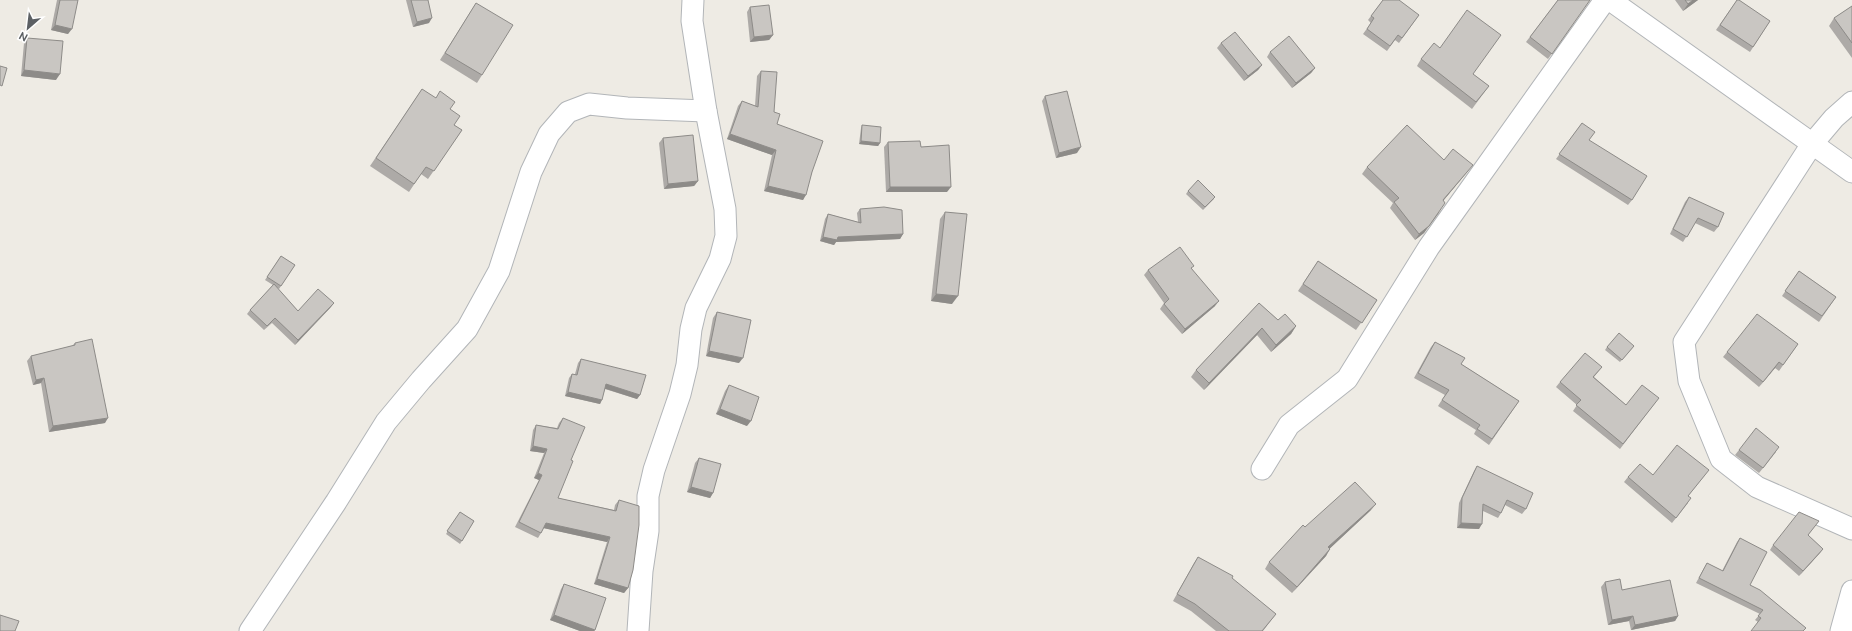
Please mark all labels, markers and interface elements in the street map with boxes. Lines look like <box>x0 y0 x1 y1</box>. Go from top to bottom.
north arrow <box>8 8 48 48</box>
text: N <box>17 30 30 44</box>

